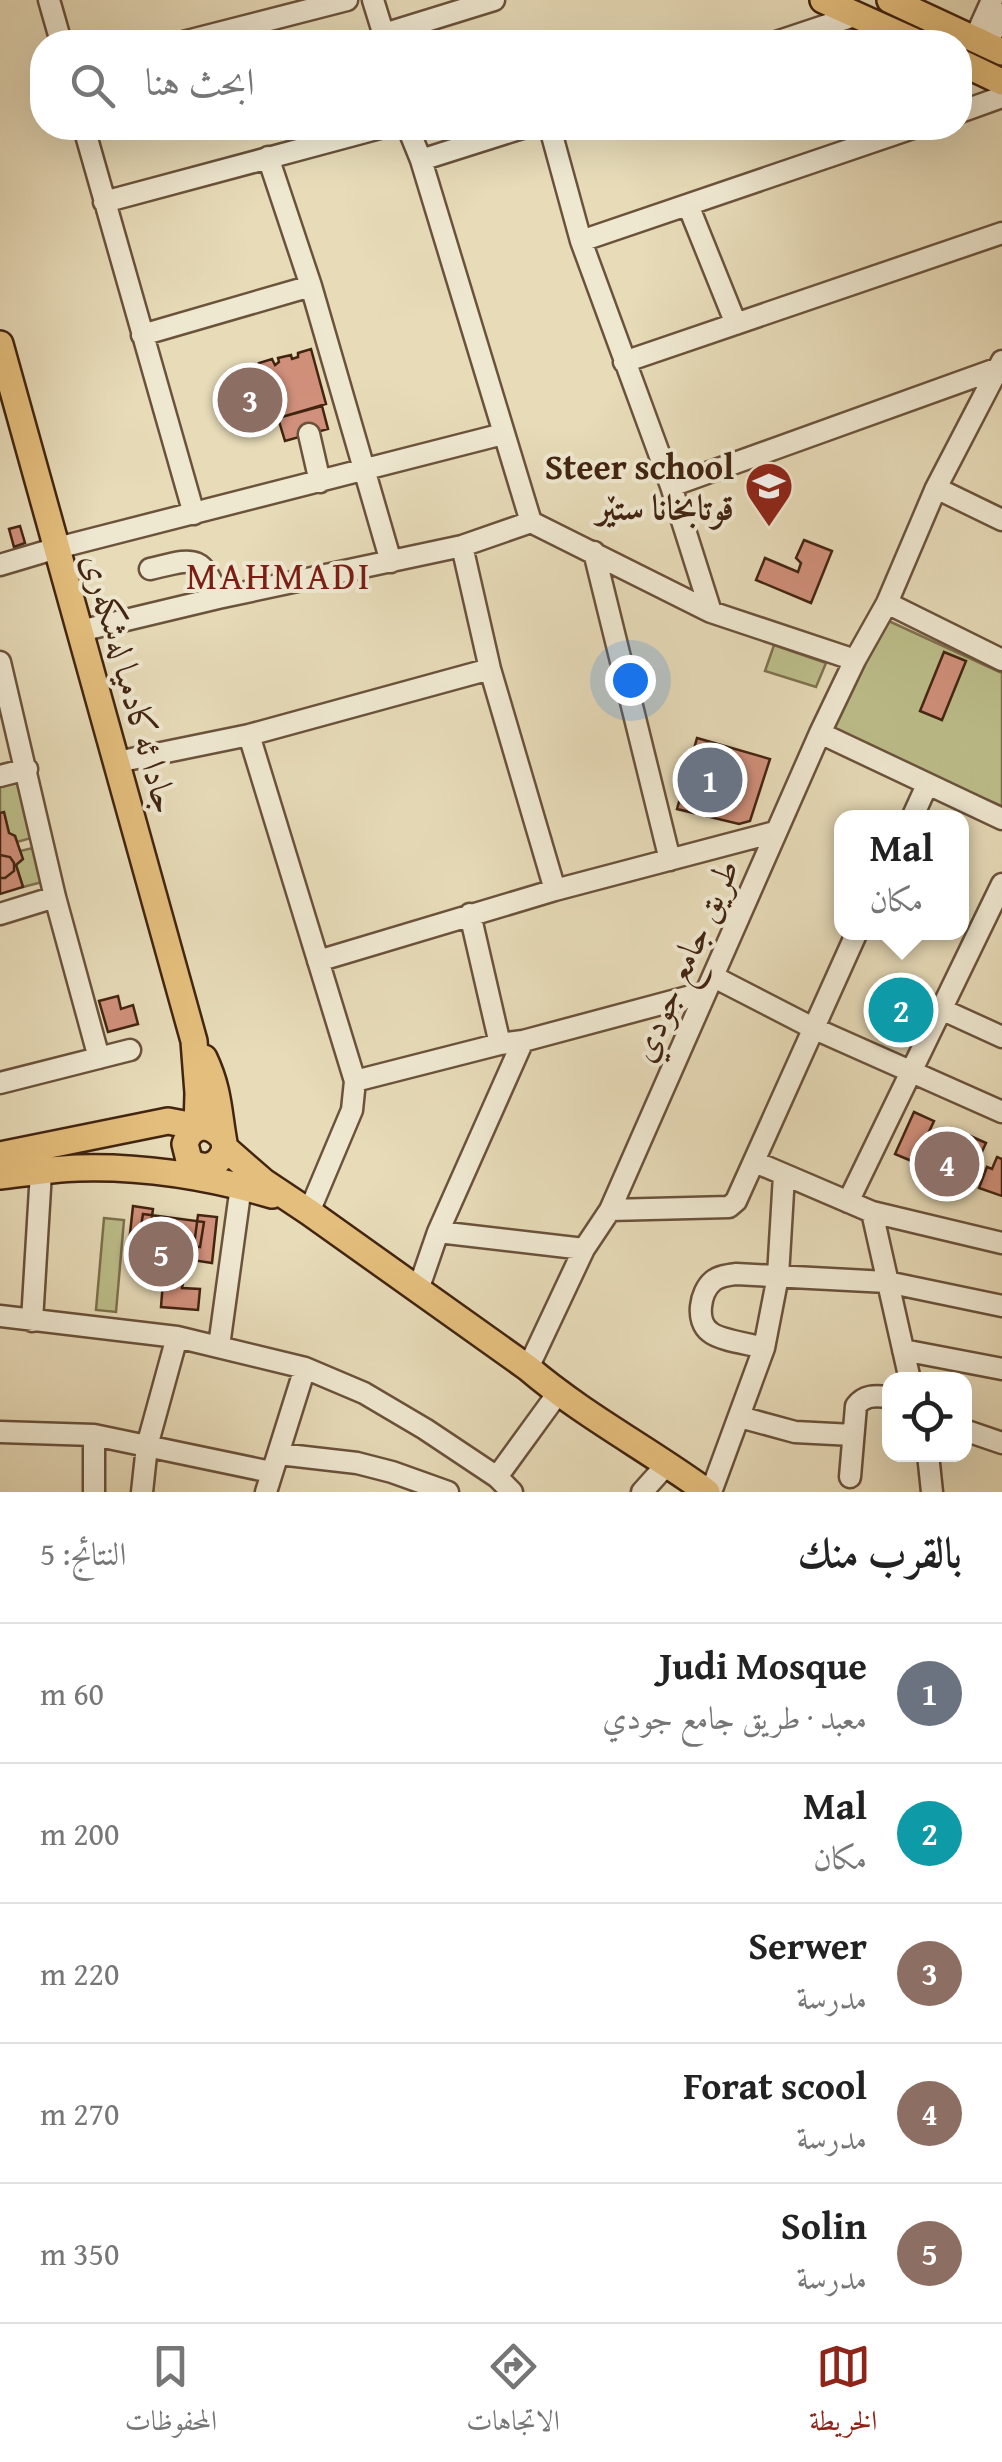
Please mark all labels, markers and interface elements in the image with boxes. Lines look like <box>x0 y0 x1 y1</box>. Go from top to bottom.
search box <box>30 30 972 140</box>
text: ابحث هنا <box>145 53 255 109</box>
icon: search <box>65 58 120 113</box>
pin: 3 <box>218 362 282 438</box>
place label: Steer school قوتابخانا ستێر <box>545 441 734 532</box>
school or university icon: Steer school قوتابخانا ستێر <box>743 460 795 528</box>
street label: جادا ئه‌كادميا له‌شكه‌رى <box>69 547 193 819</box>
district label: MAHMADI <box>186 547 372 603</box>
your location <box>605 655 656 706</box>
pin: 1 <box>678 742 742 818</box>
popup <box>834 810 969 940</box>
text: Mal <box>870 819 933 875</box>
street label: طريق جامع جودي <box>617 851 757 1072</box>
text: مكان <box>870 876 923 923</box>
pin: 2 <box>868 972 934 1048</box>
pin: 4 <box>914 1126 980 1202</box>
pin: 5 <box>128 1216 194 1292</box>
map controls <box>882 1372 972 1462</box>
button: locate <box>882 1372 972 1462</box>
text: بالقرب منك <box>798 1521 962 1582</box>
text: النتائج: 5 <box>40 1530 126 1577</box>
text: Judi Mosque <box>659 1637 867 1693</box>
text: 60 m <box>40 1670 104 1717</box>
text: 1 <box>921 1670 938 1717</box>
text: معبد · طريق جامع جودي <box>602 1694 867 1741</box>
text: Mal <box>803 1777 867 1833</box>
text: 200 m <box>40 1810 119 1857</box>
text: 2 <box>921 1810 938 1857</box>
text: مكان <box>813 1834 867 1881</box>
text: Serwer <box>748 1917 867 1973</box>
text: 220 m <box>40 1950 119 1997</box>
text: 3 <box>921 1950 938 1997</box>
text: مدرسة <box>796 1974 867 2021</box>
text: Forat scool <box>683 2057 867 2113</box>
text: 270 m <box>40 2090 119 2137</box>
text: 4 <box>921 2090 938 2137</box>
text: مدرسة <box>796 2114 867 2161</box>
text: Solin <box>781 2197 867 2253</box>
text: 350 m <box>40 2230 119 2277</box>
text: 5 <box>921 2230 938 2277</box>
text: مدرسة <box>796 2254 867 2301</box>
tab: المحفوظات <box>125 2339 217 2448</box>
tab: الاتجاهات <box>466 2339 560 2448</box>
tab: الخريطة <box>809 2339 877 2448</box>

